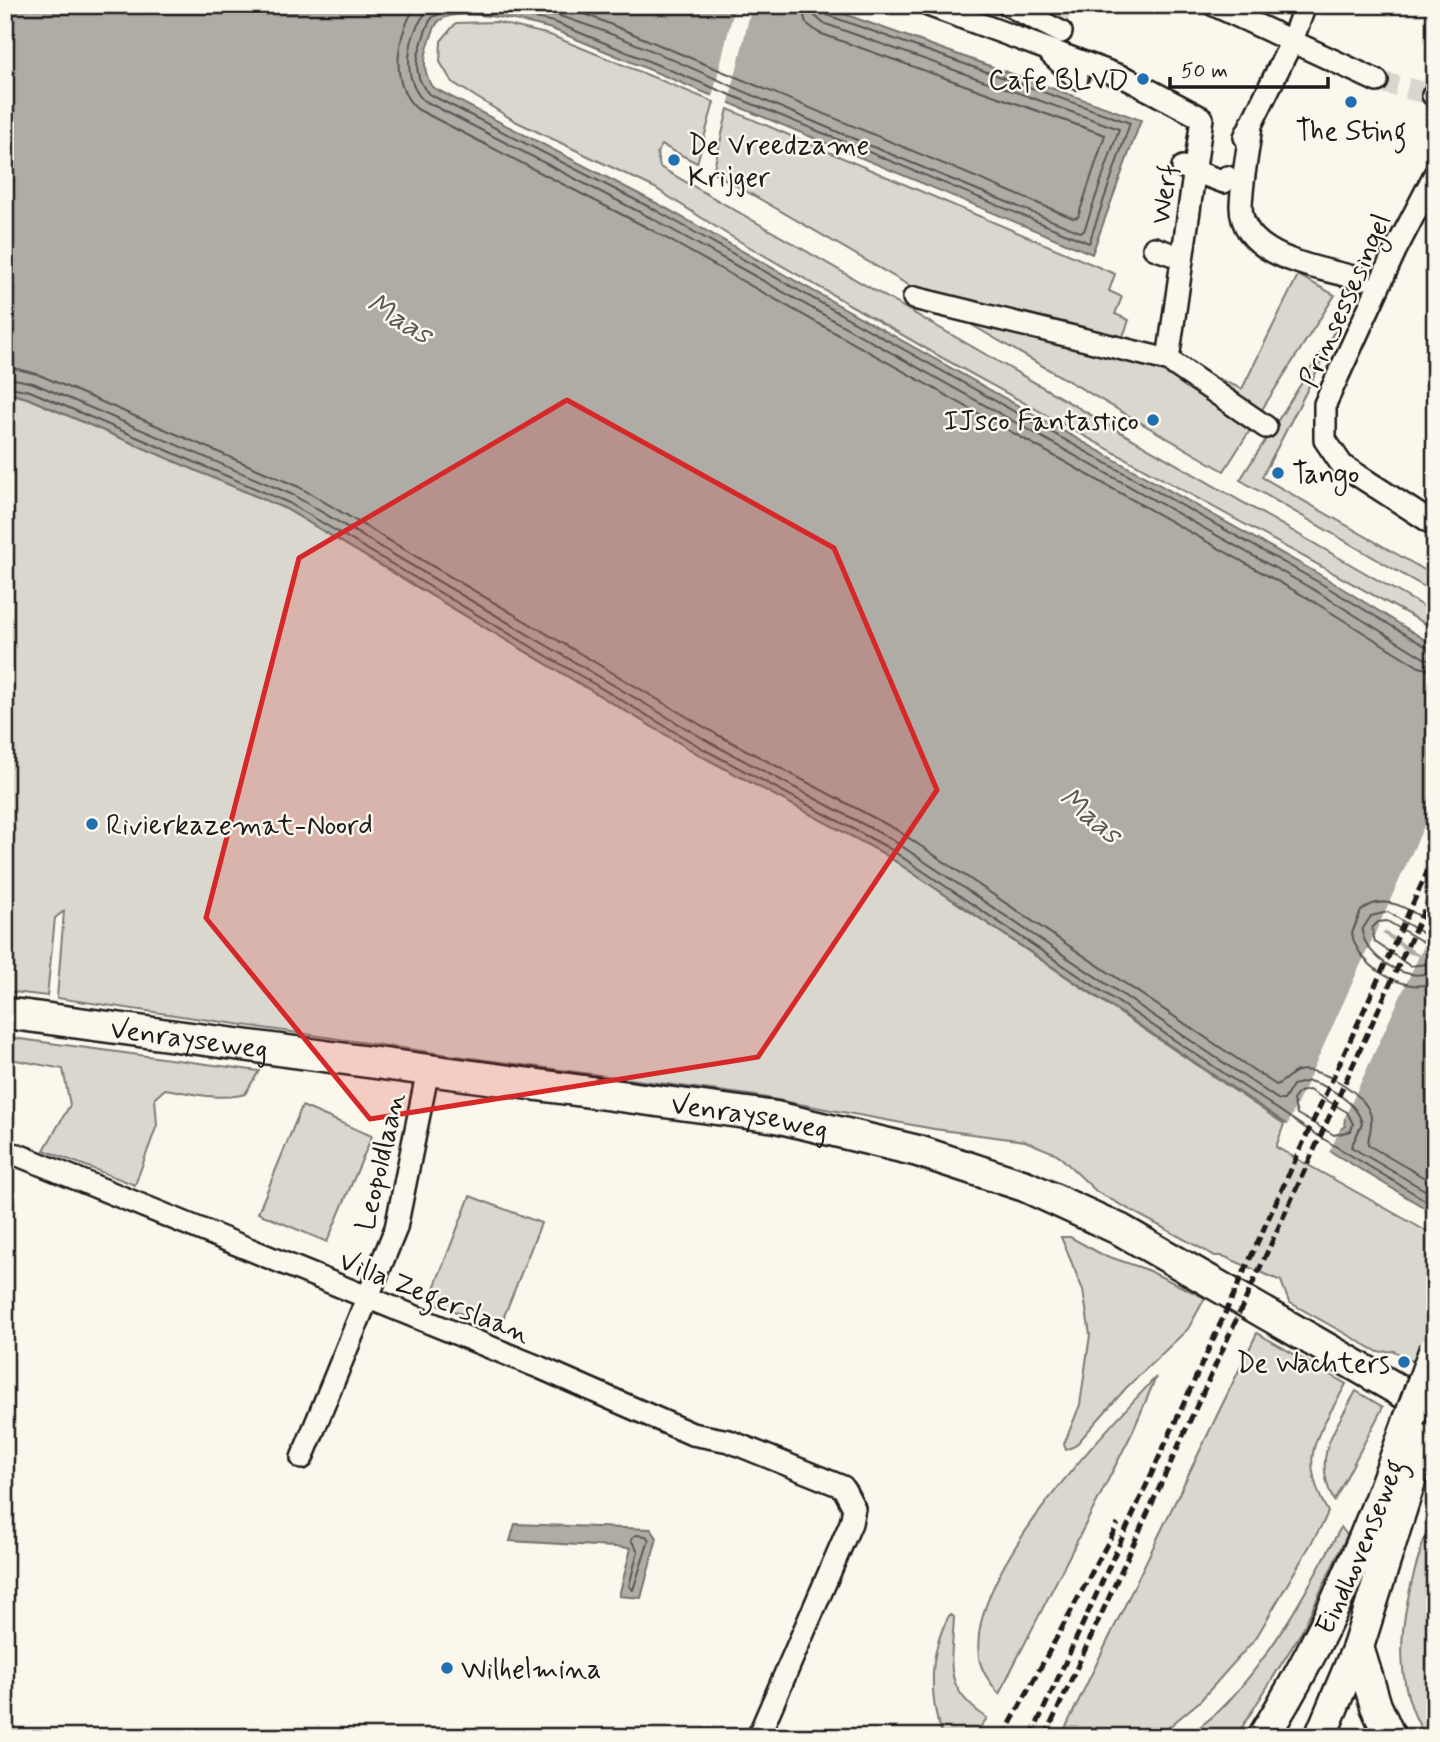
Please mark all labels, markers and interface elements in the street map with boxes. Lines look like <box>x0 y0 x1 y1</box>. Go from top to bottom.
scale bar <box>1170 46 1328 90</box>
text: 50 m <box>1181 57 1228 85</box>
place label: Cafe BLVD <box>988 63 1129 100</box>
marker: Cafe BLVD <box>1135 71 1151 87</box>
marker: The Sting <box>1343 94 1359 110</box>
place label: The Sting <box>1296 114 1406 154</box>
place label: De Vreedzame Krijger <box>688 128 869 197</box>
marker: De Vreedzame Krijger <box>666 152 682 168</box>
street label: Werf <box>1143 162 1188 227</box>
street label: Prinsessesingel <box>1291 208 1403 395</box>
water label: Maas <box>359 284 441 356</box>
place label: IJsco Fantastico <box>944 404 1139 441</box>
marker: IJsco Fantastico <box>1145 412 1161 428</box>
place label: Tango <box>1292 457 1359 496</box>
marker: Tango <box>1270 465 1286 481</box>
water label: Maas <box>1051 779 1131 855</box>
place label: Rivierkazemat-Noord <box>106 808 373 845</box>
marker: Rivierkazemat-Noord <box>84 816 100 832</box>
street label: Venrayseweg <box>108 1011 270 1069</box>
street label: Venrayseweg <box>669 1087 832 1150</box>
street label: Leopoldlaan <box>348 1089 415 1234</box>
street label: Villa Zegerslaan <box>332 1243 535 1356</box>
place label: De Wachters <box>1236 1346 1390 1383</box>
marker: De Wachters <box>1396 1354 1412 1370</box>
street label: Eindhovenseweg <box>1307 1454 1417 1641</box>
place label: Wilhelmina <box>461 1652 601 1689</box>
marker: Wilhelmina <box>439 1660 455 1676</box>

